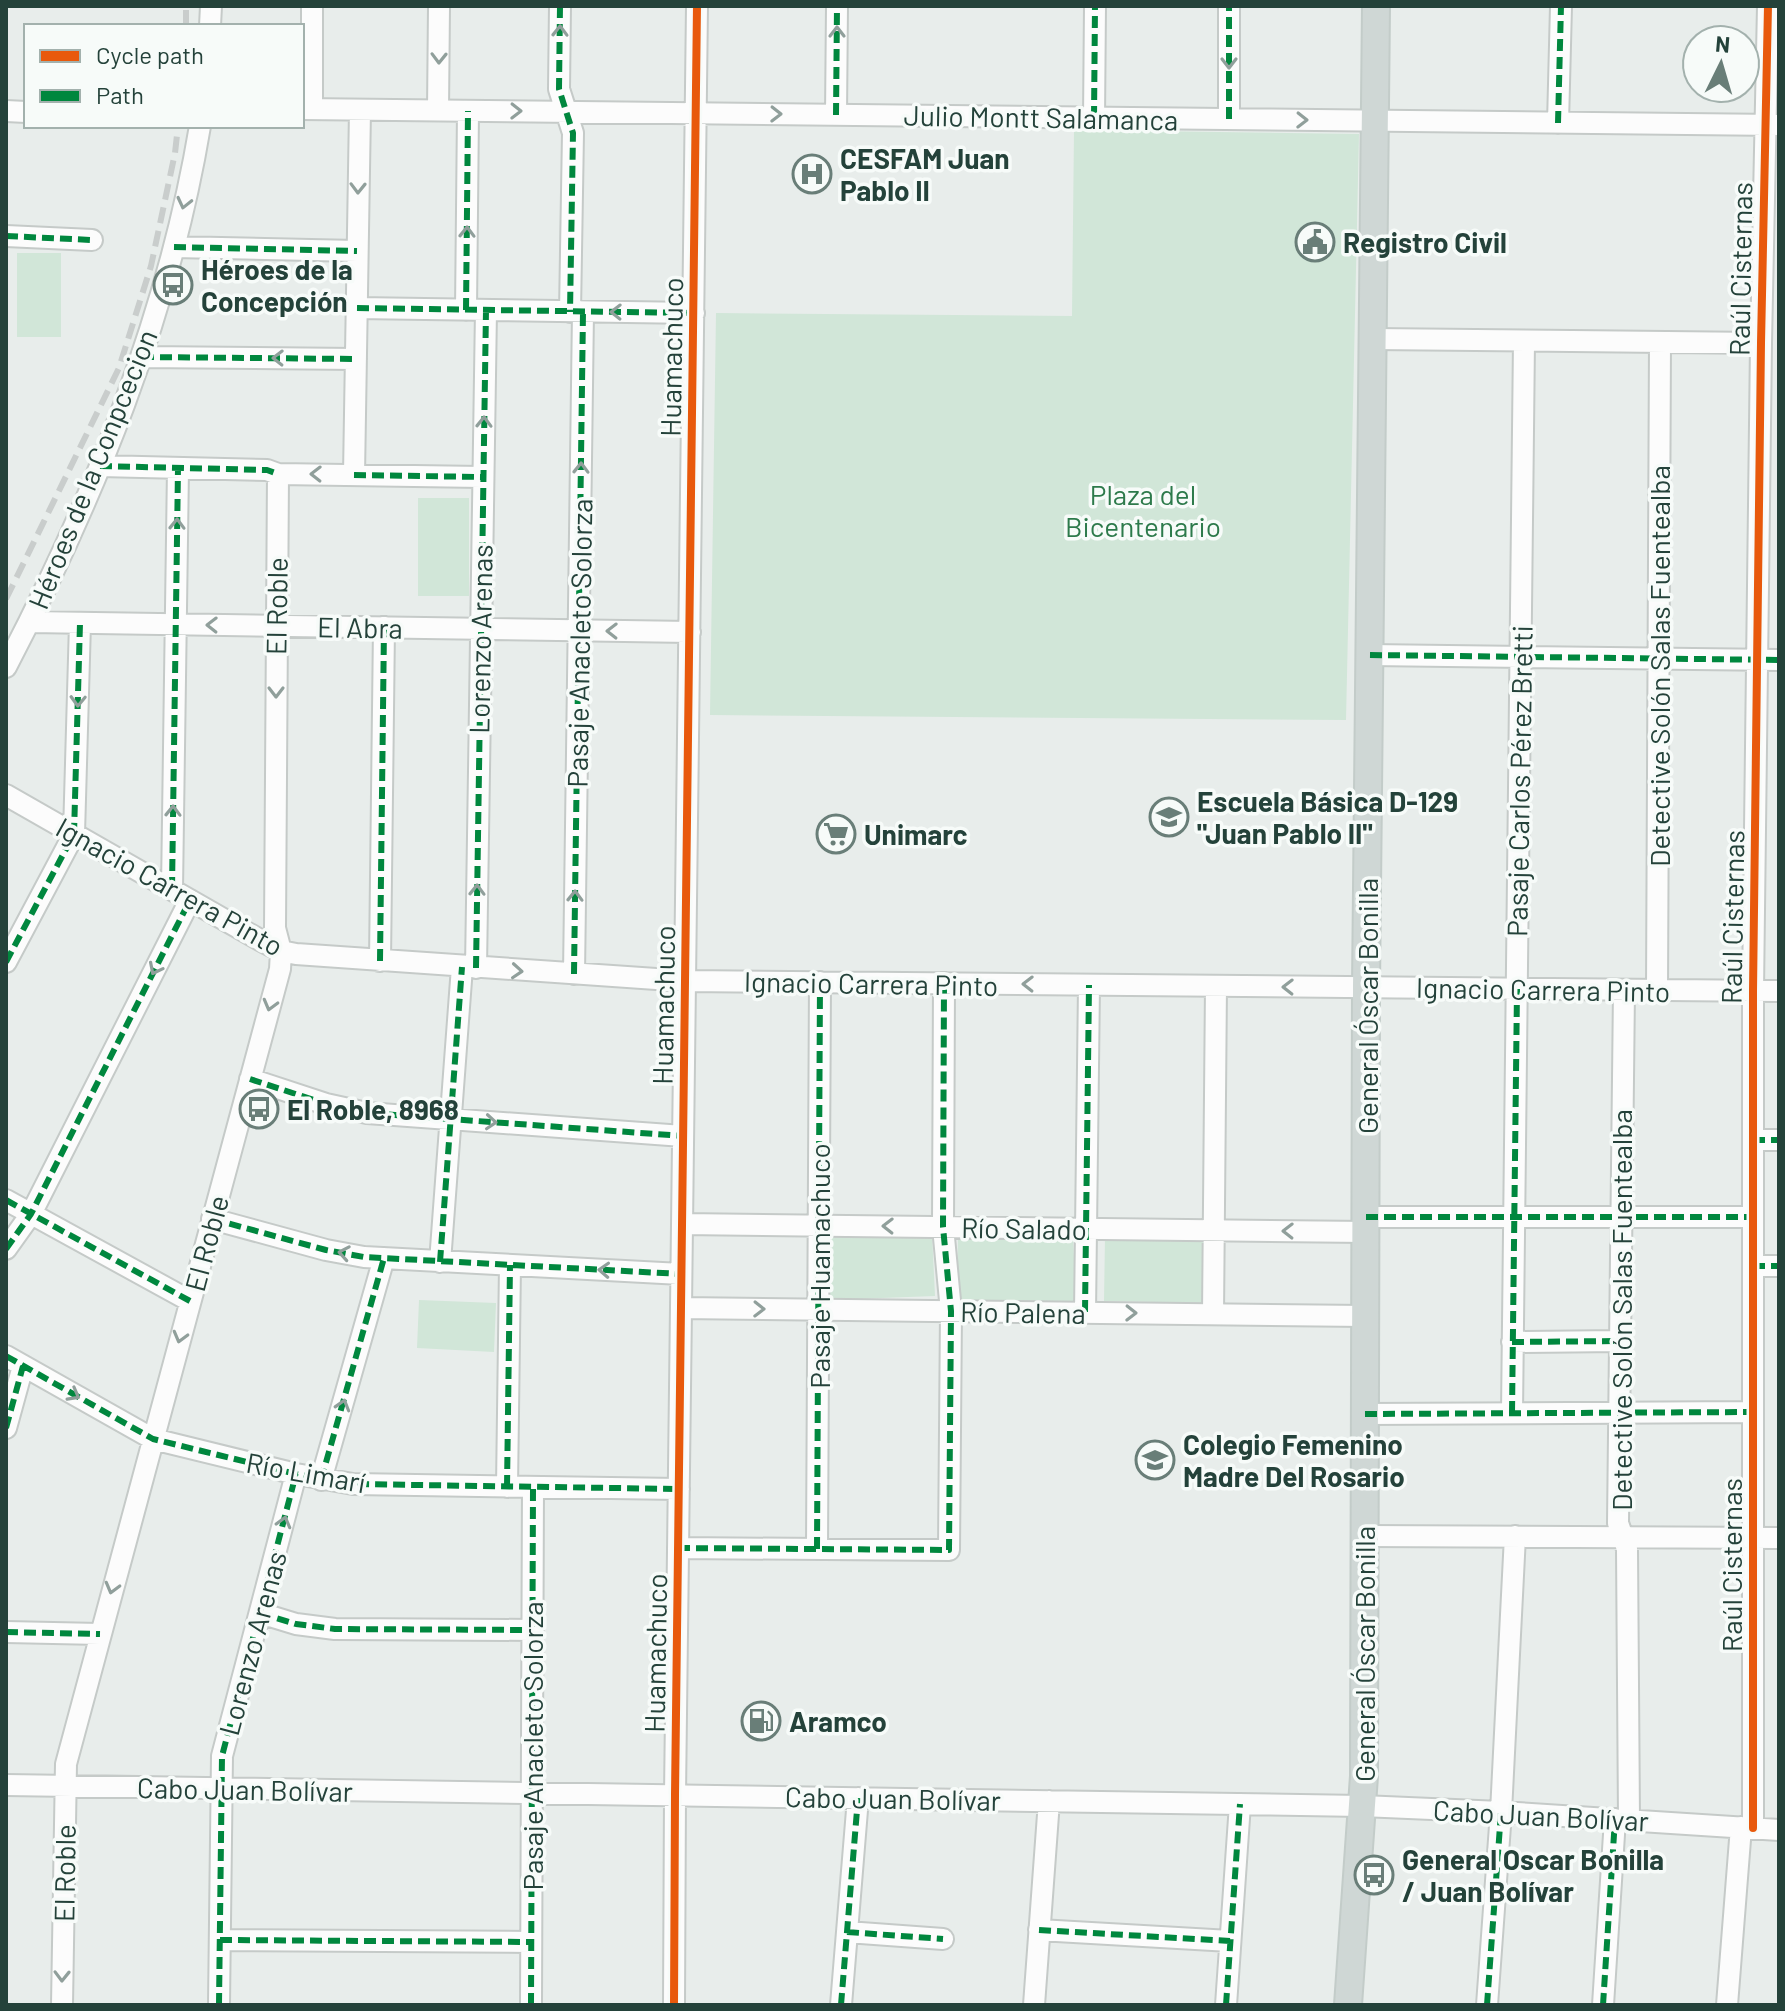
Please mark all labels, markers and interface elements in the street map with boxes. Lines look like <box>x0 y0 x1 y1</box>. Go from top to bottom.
legend <box>24 24 304 128</box>
one-way arrow <box>551 24 569 37</box>
north arrow <box>1681 24 1761 104</box>
one-way arrow <box>828 25 846 38</box>
text: N <box>1714 29 1731 57</box>
text: Cycle path <box>96 40 204 69</box>
one-way arrow <box>430 52 447 65</box>
one-way arrow <box>1220 57 1238 70</box>
text: Path <box>96 80 144 109</box>
street label: Julio Montt Salamanca <box>903 98 1179 136</box>
one-way arrow <box>510 102 523 120</box>
one-way arrow <box>770 105 783 123</box>
one-way arrow <box>1296 111 1309 129</box>
place label: CESFAM Juan Pablo II <box>840 141 1010 207</box>
hospital icon: CESFAM Juan Pablo II <box>791 153 833 195</box>
one-way arrow <box>350 182 367 195</box>
street label: Raúl Cisternas <box>1721 182 1759 356</box>
one-way arrow <box>177 195 194 209</box>
public building icon: Registro Civil <box>1294 221 1336 263</box>
one-way arrow <box>458 225 475 238</box>
place label: Registro Civil <box>1343 225 1507 259</box>
place label: Héroes de la Concepción <box>201 252 353 318</box>
bus stop icon: Héroes de la Concepción <box>152 264 194 306</box>
street label: Huamachuco <box>653 277 689 437</box>
one-way arrow <box>609 304 622 321</box>
street label: Héroes de la Conpcecion <box>20 324 164 614</box>
one-way arrow <box>271 349 284 367</box>
one-way arrow <box>475 415 492 428</box>
one-way arrow <box>572 461 590 474</box>
one-way arrow <box>309 465 322 483</box>
street label: Detective Solón Salas Fuentealba <box>1642 465 1676 867</box>
park label: Plaza del Bicentenario <box>1065 477 1221 543</box>
street label: Pasaje Anacleto Solorza <box>559 498 599 788</box>
one-way arrow <box>169 517 186 530</box>
street label: Lorenzo Arenas <box>461 544 499 734</box>
street label: El Roble <box>258 557 294 655</box>
street label: El Abra <box>317 609 403 645</box>
one-way arrow <box>205 616 218 633</box>
one-way arrow <box>605 622 618 640</box>
street label: Pasaje Carlos Pérez Bretti <box>1499 625 1539 937</box>
one-way arrow <box>267 686 285 699</box>
one-way arrow <box>69 695 87 708</box>
place label: Escuela Básica D-129 "Juan Pablo II" <box>1197 784 1458 850</box>
school or university icon: Escuela Básica D-129 "Juan Pablo II" <box>1148 796 1190 838</box>
one-way arrow <box>164 805 182 817</box>
street label: Ignacio Carrera Pinto <box>51 809 289 963</box>
supermarket icon: Unimarc <box>815 813 857 855</box>
place label: Unimarc <box>864 817 968 851</box>
street label: Raúl Cisternas <box>1713 830 1751 1004</box>
street label: General Óscar Bonilla <box>1350 878 1384 1134</box>
one-way arrow <box>468 883 486 896</box>
one-way arrow <box>566 889 584 902</box>
street label: Huamachuco <box>645 925 681 1085</box>
one-way arrow <box>149 961 165 976</box>
one-way arrow <box>511 962 524 979</box>
street label: Ignacio Carrera Pinto <box>744 964 998 1002</box>
street label: Ignacio Carrera Pinto <box>1416 970 1670 1008</box>
one-way arrow <box>1021 975 1034 993</box>
one-way arrow <box>1281 978 1294 995</box>
one-way arrow <box>263 998 280 1012</box>
bus stop icon: El Roble, 8968 <box>238 1088 280 1130</box>
place label: El Roble, 8968 <box>287 1092 459 1126</box>
street label: Detective Solón Salas Fuentealba <box>1604 1109 1638 1511</box>
one-way arrow <box>485 1113 498 1130</box>
street label: Pasaje Huamachuco <box>802 1143 836 1389</box>
street label: El Roble <box>177 1191 235 1295</box>
street label: Río Salado <box>961 1210 1087 1246</box>
one-way arrow <box>881 1218 894 1235</box>
one-way arrow <box>1281 1222 1294 1240</box>
one-way arrow <box>337 1246 351 1263</box>
one-way arrow <box>597 1262 610 1279</box>
street label: Río Palena <box>960 1294 1086 1330</box>
one-way arrow <box>753 1300 766 1318</box>
one-way arrow <box>1125 1304 1138 1322</box>
one-way arrow <box>173 1330 190 1344</box>
one-way arrow <box>65 1385 80 1401</box>
one-way arrow <box>333 1398 350 1412</box>
place label: Colegio Femenino Madre Del Rosario <box>1183 1427 1405 1493</box>
school or university icon: Colegio Femenino Madre Del Rosario <box>1134 1439 1176 1481</box>
street label: Río Limarí <box>244 1445 368 1499</box>
street label: Raúl Cisternas <box>1714 1478 1748 1652</box>
one-way arrow <box>274 1516 291 1530</box>
street label: General Óscar Bonilla <box>1347 1526 1381 1782</box>
street label: Lorenzo Arenas <box>211 1547 293 1739</box>
street label: Huamachuco <box>637 1573 673 1733</box>
one-way arrow <box>105 1581 122 1595</box>
street label: Pasaje Anacleto Solorza <box>515 1601 549 1891</box>
fuel station icon: Aramco <box>740 1700 782 1742</box>
place label: Aramco <box>789 1704 887 1738</box>
street label: Cabo Juan Bolívar <box>137 1770 353 1808</box>
street label: Cabo Juan Bolívar <box>785 1779 1001 1817</box>
street label: Cabo Juan Bolívar <box>1432 1792 1650 1838</box>
street label: El Roble <box>46 1824 82 1922</box>
place label: General Oscar Bonilla / Juan Bolívar <box>1402 1842 1664 1908</box>
bus stop icon: General Oscar Bonilla / Juan Bolívar <box>1353 1854 1395 1896</box>
one-way arrow <box>53 1970 71 1983</box>

